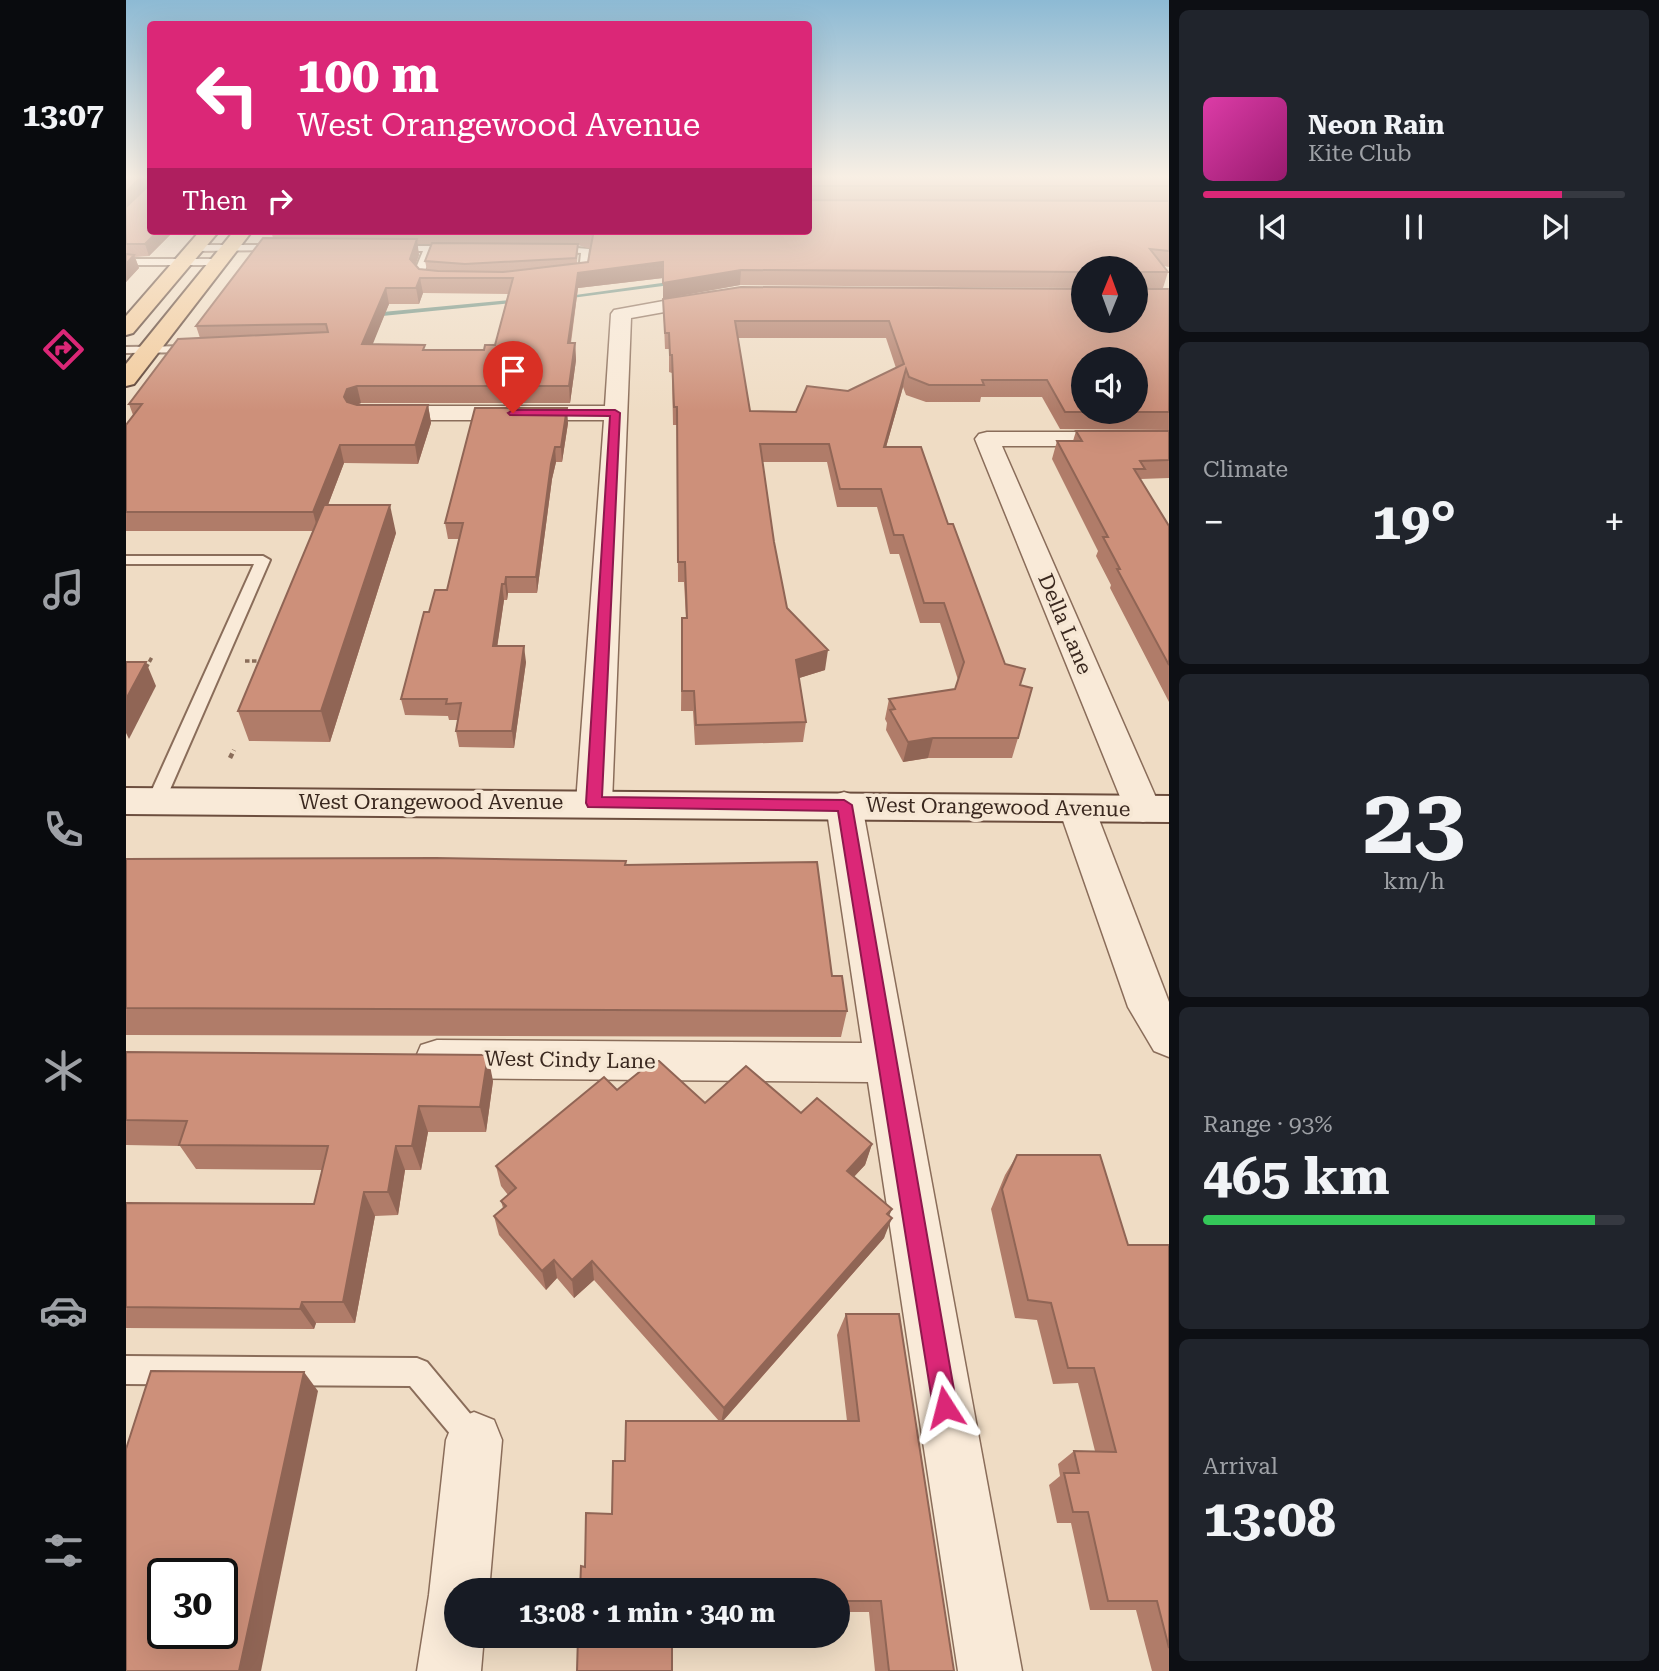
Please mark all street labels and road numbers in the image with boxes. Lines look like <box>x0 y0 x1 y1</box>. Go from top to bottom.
street label: Della Lane <box>1033 570 1097 678</box>
street label: West Orangewood Avenue <box>299 790 563 814</box>
street label: West Orangewood Avenue <box>865 793 1131 821</box>
street label: West Cindy Lane <box>484 1047 656 1073</box>

